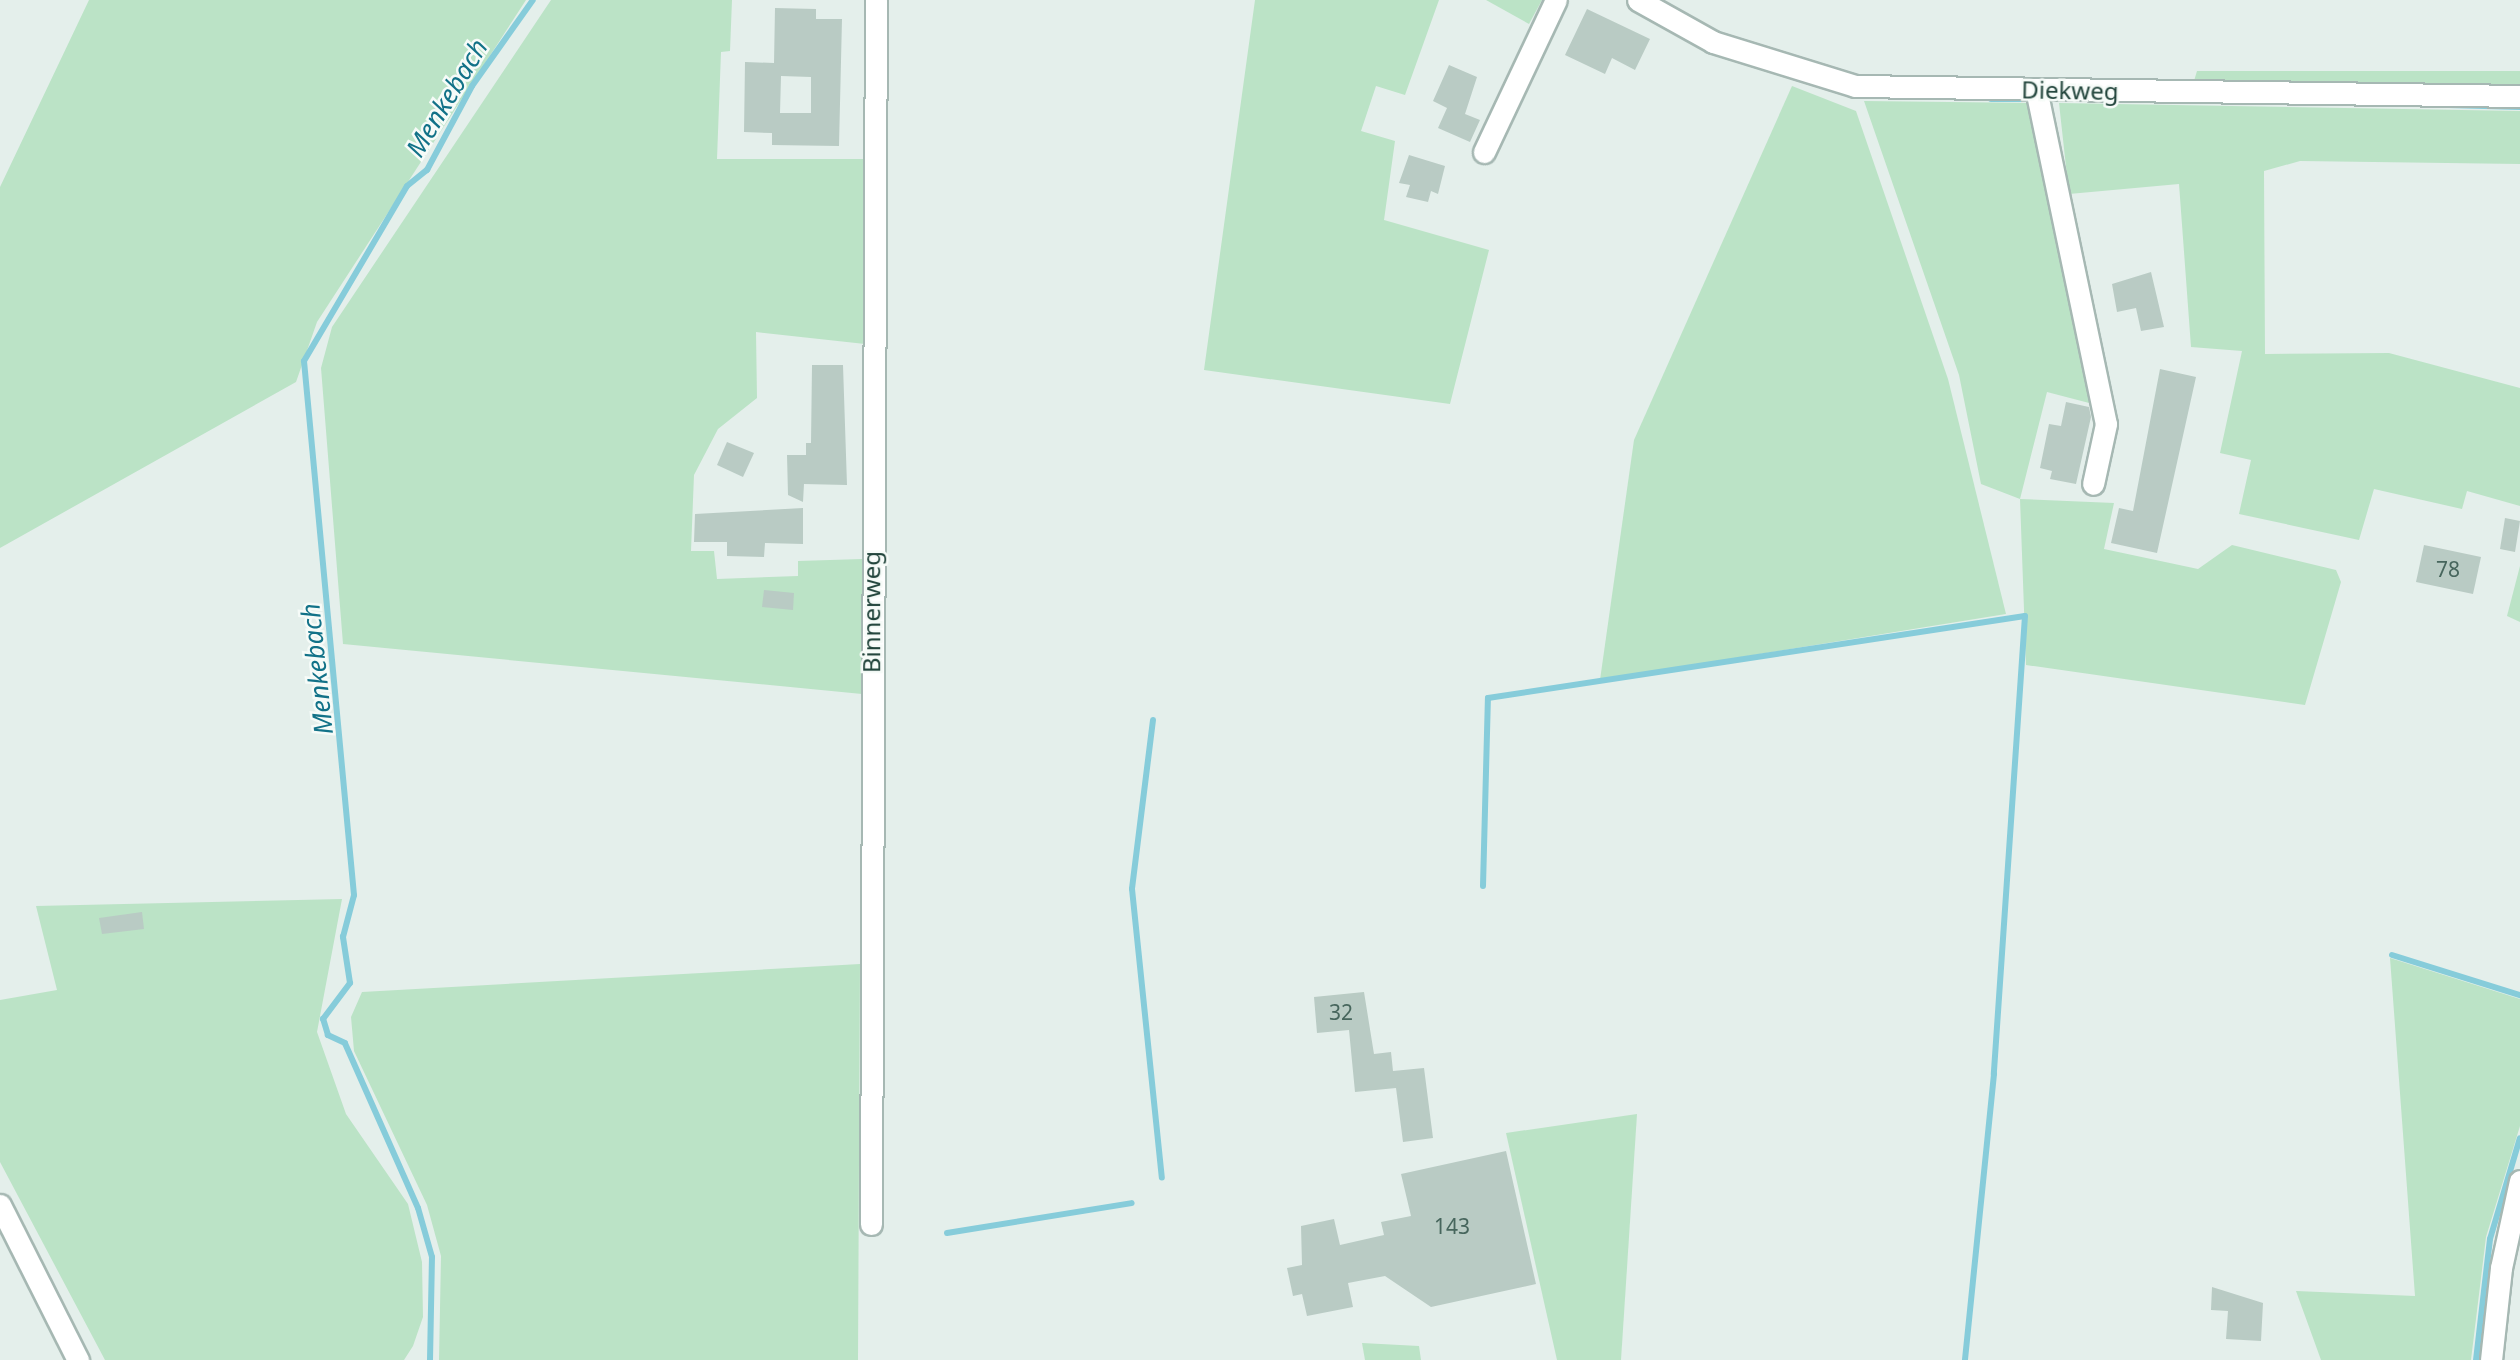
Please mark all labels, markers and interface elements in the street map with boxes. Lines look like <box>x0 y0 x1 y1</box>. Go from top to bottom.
water label: Menkebach <box>400 33 494 163</box>
street label: Diekweg <box>2021 75 2119 105</box>
street label: Binnerweg <box>857 551 885 673</box>
house number: 78 <box>2436 556 2460 582</box>
water label: Menkebach <box>295 602 339 736</box>
house number: 32 <box>1329 999 1353 1025</box>
house number: 143 <box>1434 1213 1470 1239</box>

